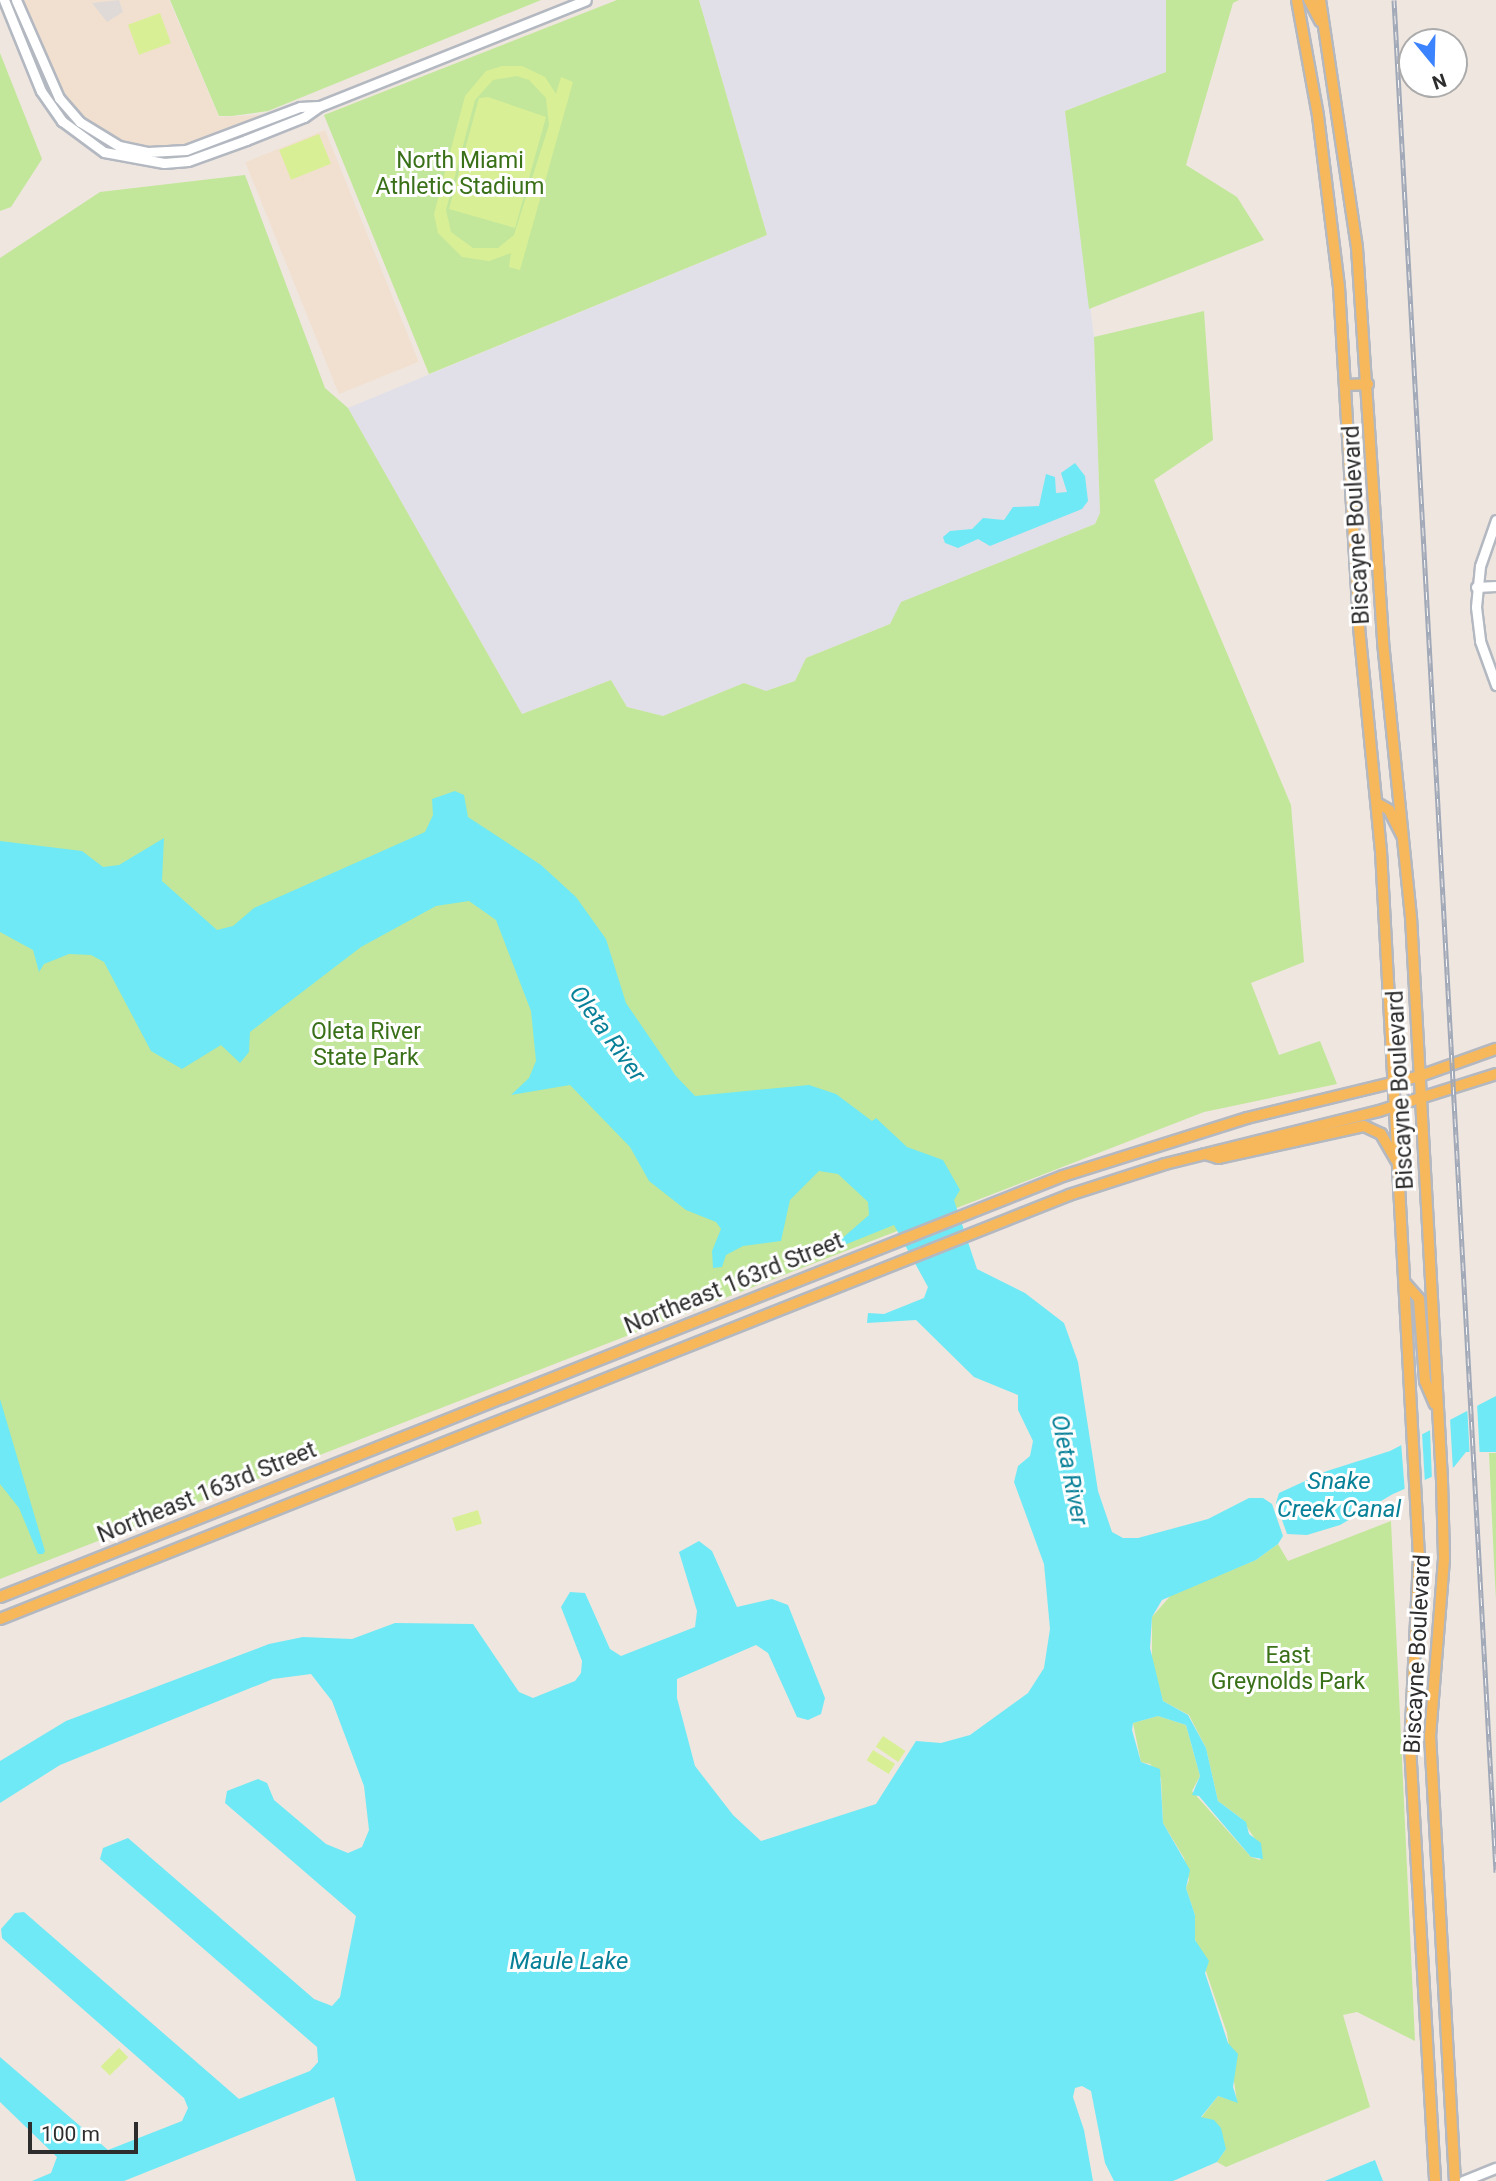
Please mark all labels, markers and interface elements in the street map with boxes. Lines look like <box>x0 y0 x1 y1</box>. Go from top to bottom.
north arrow <box>1398 28 1468 98</box>
text: N <box>1429 68 1449 94</box>
park label: North Miami Athletic Stadium <box>376 147 544 201</box>
street label: Biscayne Boulevard <box>1338 425 1376 625</box>
water label: Oleta River <box>563 980 651 1088</box>
street label: Biscayne Boulevard <box>1382 990 1420 1190</box>
park label: Oleta River State Park <box>311 1018 421 1072</box>
street label: Northeast 163rd Street <box>621 1227 847 1341</box>
water label: Oleta River <box>1044 1413 1094 1527</box>
street label: Northeast 163rd Street <box>94 1436 320 1550</box>
water label: Snake Creek Canal <box>1277 1468 1401 1524</box>
street label: Biscayne Boulevard <box>1399 1554 1437 1754</box>
park label: East Greynolds Park <box>1211 1642 1365 1696</box>
water label: Maule Lake <box>510 1948 628 1976</box>
scale bar <box>32 2108 142 2152</box>
text: 100 m <box>41 2122 100 2146</box>

